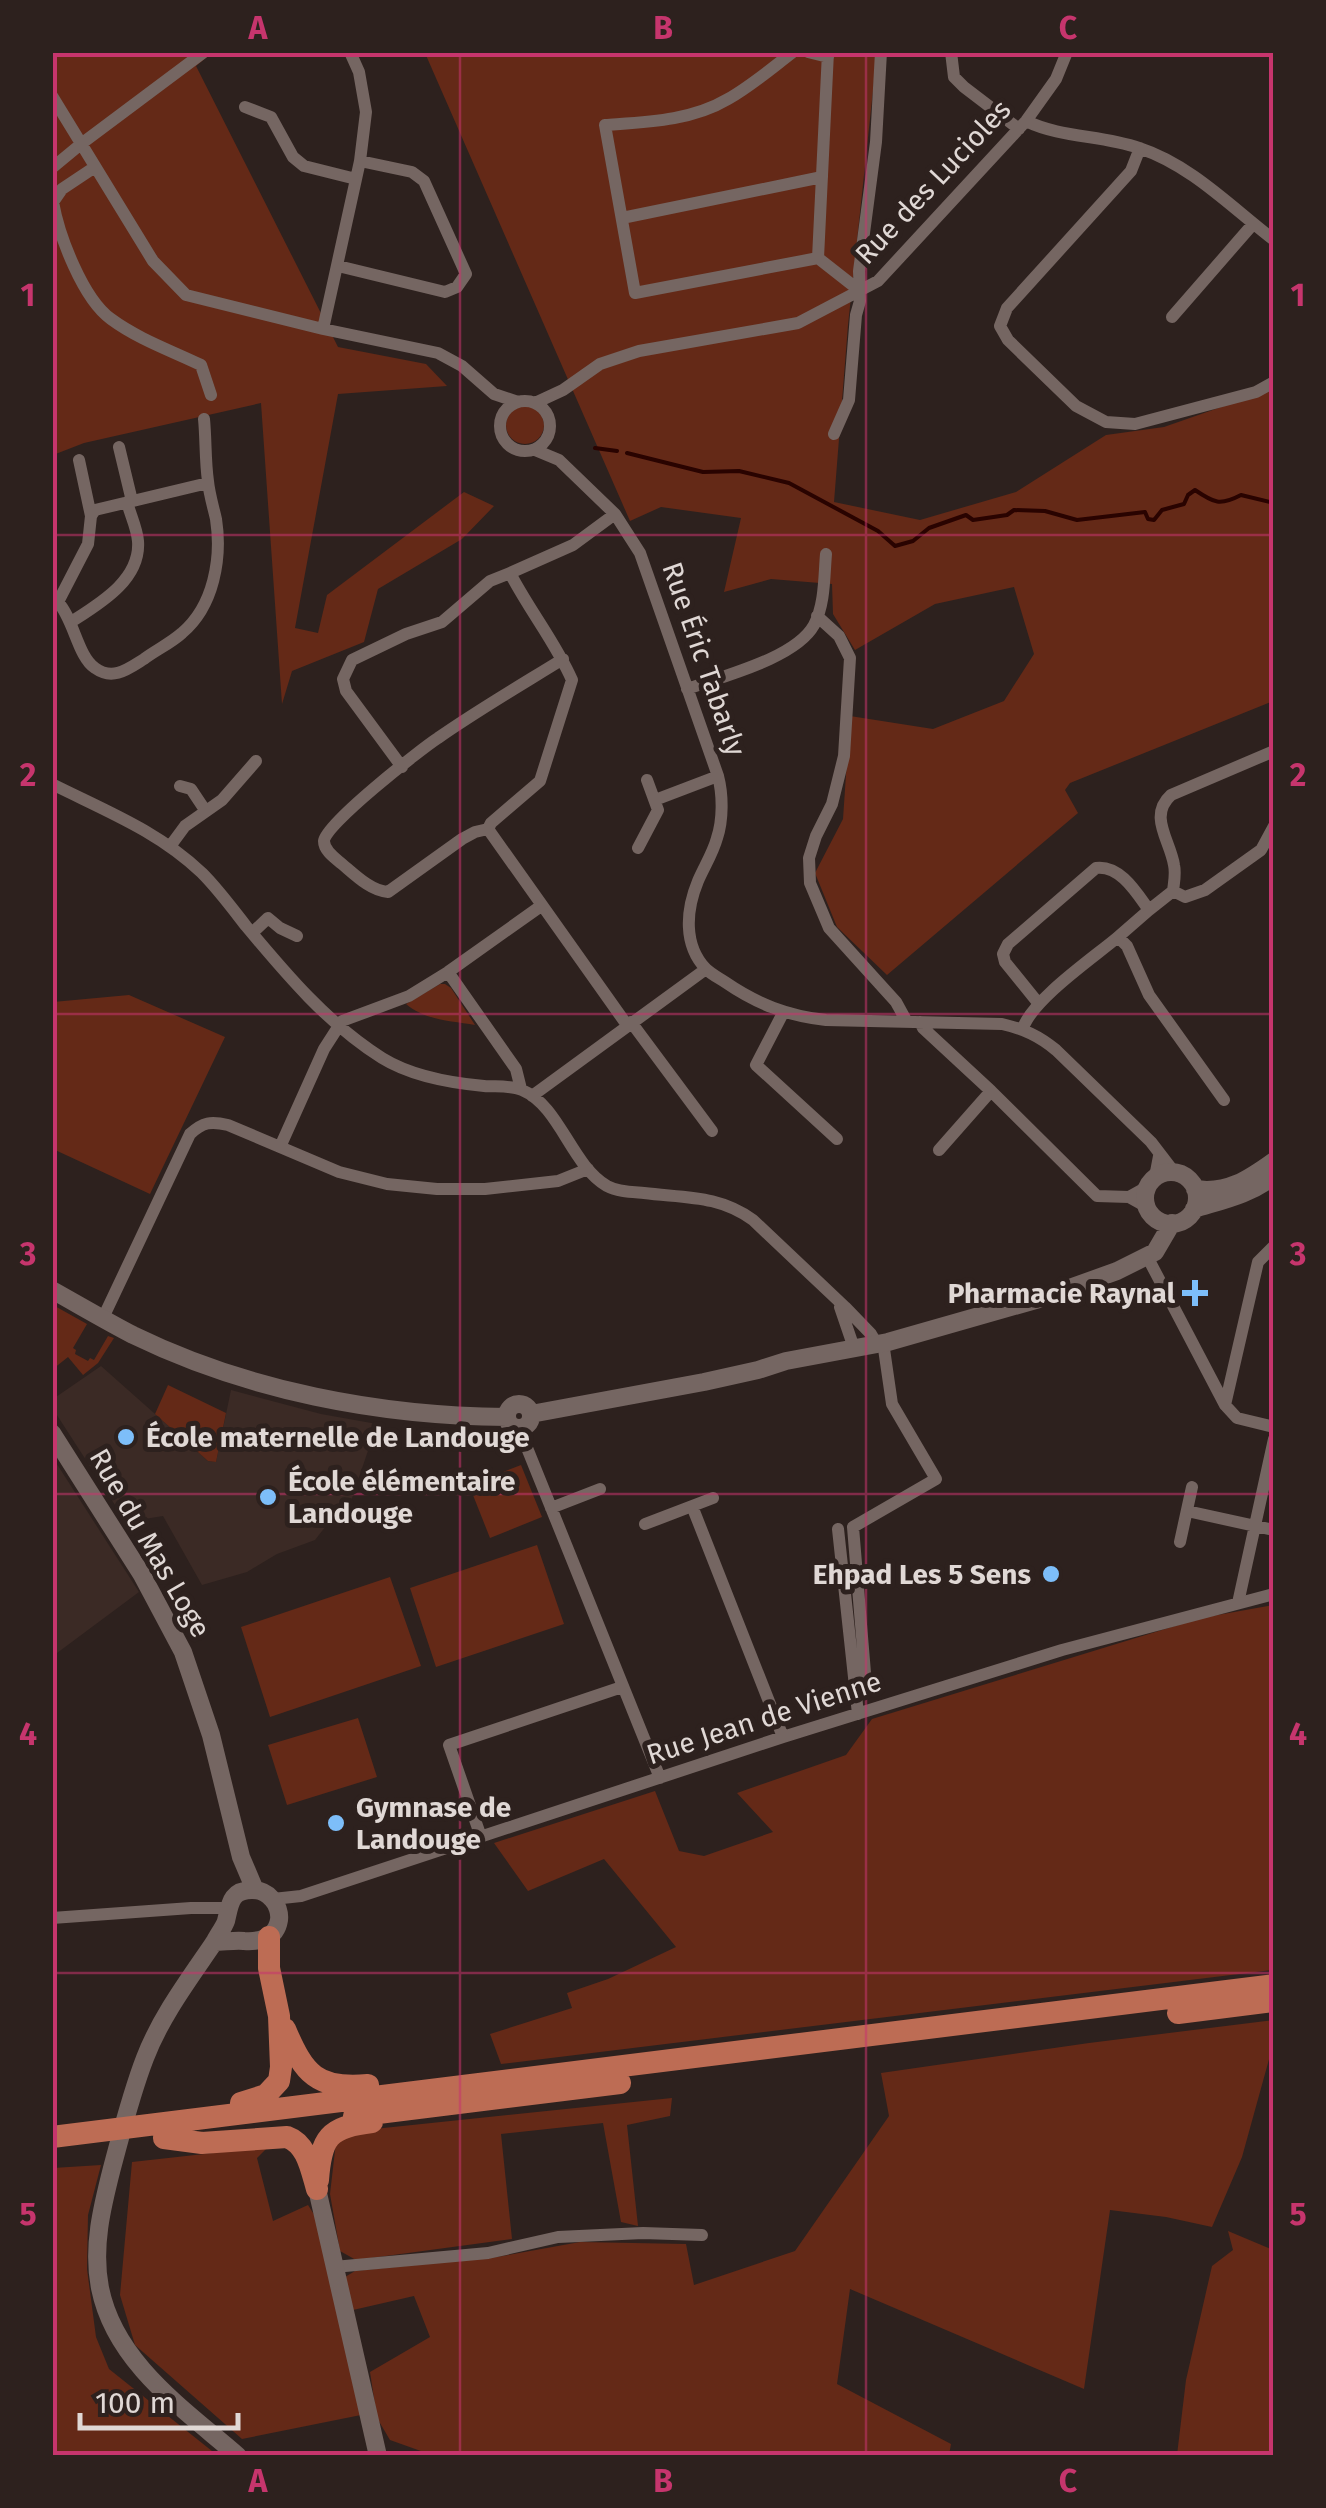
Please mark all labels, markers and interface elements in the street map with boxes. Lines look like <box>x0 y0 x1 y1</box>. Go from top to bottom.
text: A <box>248 9 269 47</box>
text: B <box>653 9 673 47</box>
text: C <box>1059 9 1078 47</box>
street label: Rue des Lucioles <box>849 93 1017 271</box>
text: 1 <box>21 276 35 314</box>
text: 1 <box>1291 276 1305 314</box>
street label: Rue Éric Tabarly <box>655 558 753 760</box>
text: 2 <box>20 756 36 794</box>
text: 2 <box>1290 756 1306 794</box>
text: 3 <box>19 1235 36 1273</box>
text: 3 <box>1289 1235 1306 1273</box>
place label: Pharmacie Raynal <box>948 1277 1176 1310</box>
marker: Pharmacie Raynal <box>1184 1282 1206 1304</box>
place label: École maternelle de Landouge <box>146 1420 530 1454</box>
marker: École maternelle de Landouge <box>115 1426 137 1448</box>
street label: Rue du Mas Loge <box>83 1443 217 1643</box>
place label: École élémentaire Landouge <box>288 1464 516 1530</box>
marker: École élémentaire Landouge <box>257 1486 279 1508</box>
place label: Ehpad Les 5 Sens <box>813 1558 1031 1591</box>
marker: Ehpad Les 5 Sens <box>1040 1563 1062 1585</box>
street label: Rue Jean de Vienne <box>643 1664 885 1772</box>
text: 4 <box>19 1715 37 1753</box>
text: 4 <box>1289 1715 1307 1753</box>
place label: Gymnase de Landouge <box>356 1791 511 1856</box>
marker: Gymnase de Landouge <box>325 1812 347 1834</box>
text: 5 <box>19 2195 37 2233</box>
text: 5 <box>1289 2195 1307 2233</box>
scale bar <box>80 2368 238 2430</box>
text: 100 m <box>95 2385 175 2421</box>
text: A <box>248 2462 269 2500</box>
text: B <box>653 2462 673 2500</box>
text: C <box>1059 2462 1078 2500</box>

